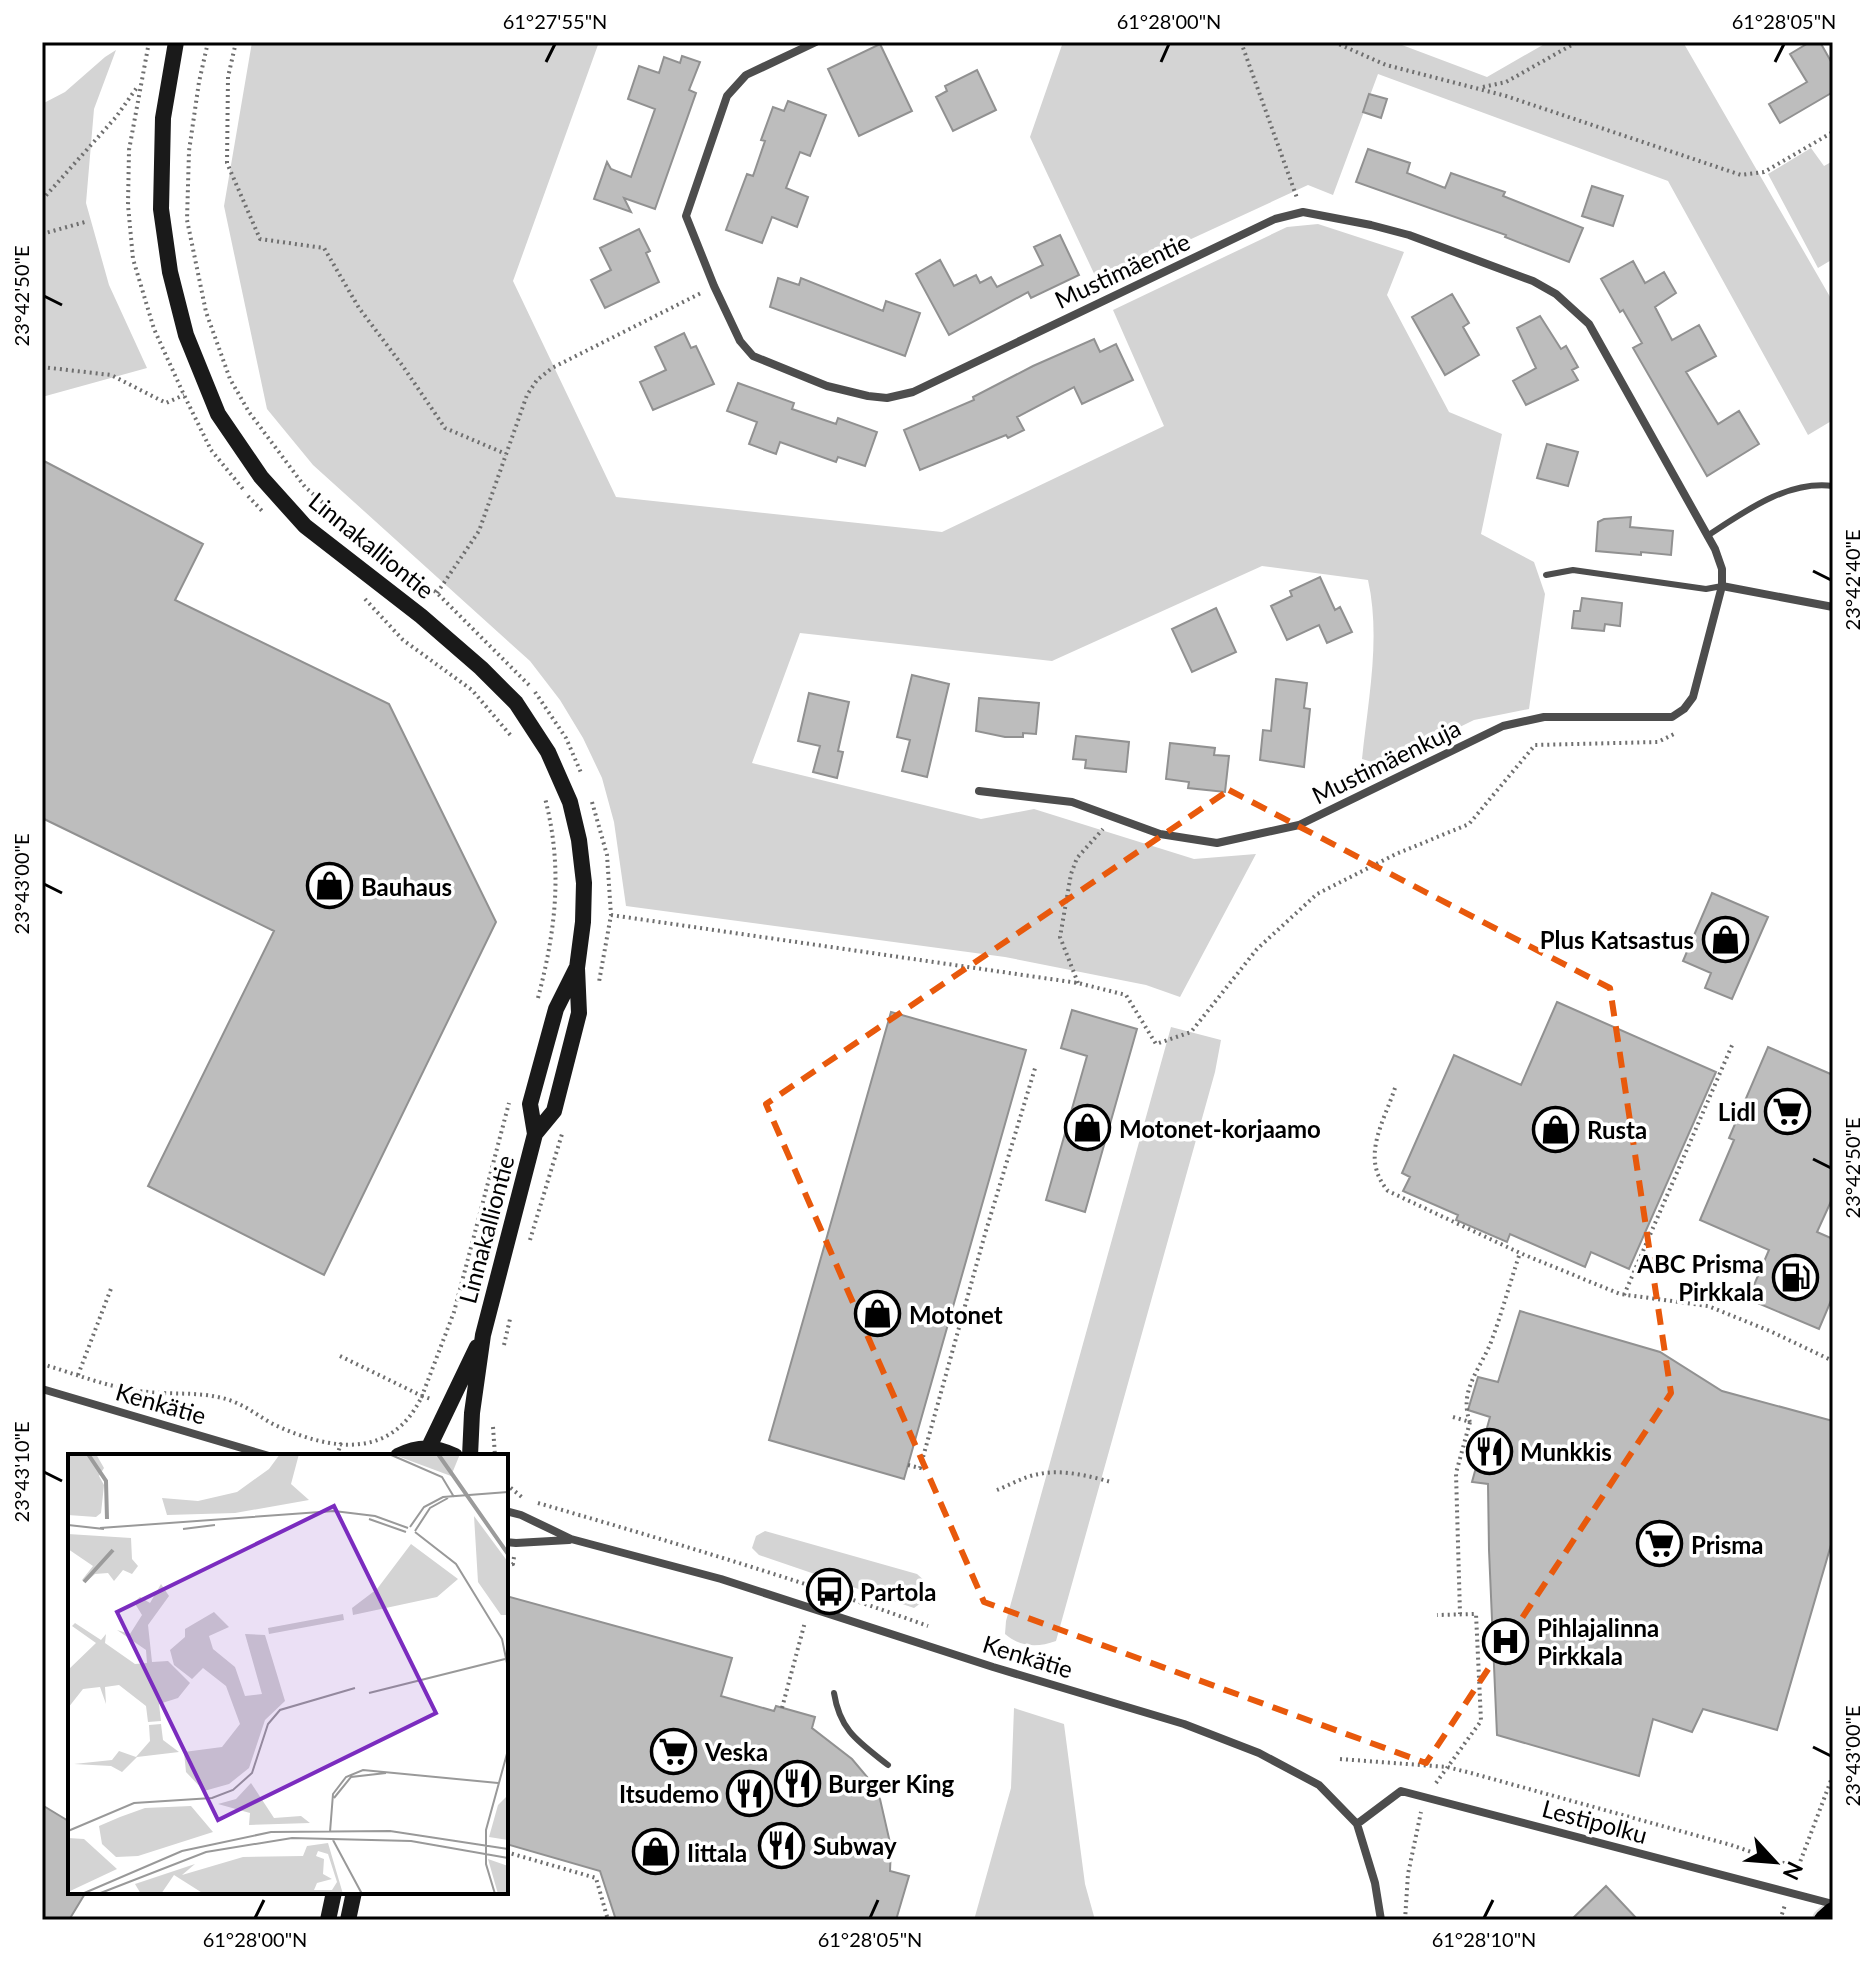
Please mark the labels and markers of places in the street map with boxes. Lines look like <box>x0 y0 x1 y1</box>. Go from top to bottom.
shop icon: Bauhaus <box>306 862 354 910</box>
place label: Bauhaus <box>361 872 452 901</box>
shop icon: Plus Katsastus <box>1701 915 1749 963</box>
place label: Plus Katsastus <box>1540 925 1694 954</box>
supermarket icon: Lidl <box>1763 1087 1811 1135</box>
place label: Lidl <box>1718 1097 1756 1126</box>
shop icon: Motonet-korjaamo <box>1064 1104 1112 1152</box>
shop icon: Rusta <box>1532 1105 1580 1153</box>
place label: Motonet-korjaamo <box>1119 1114 1321 1143</box>
place label: Rusta <box>1587 1115 1647 1144</box>
place label: ABC Prisma Pirkkala <box>1636 1249 1764 1306</box>
fuel station icon: ABC Prisma Pirkkala <box>1771 1253 1819 1301</box>
shop icon: Motonet <box>854 1290 902 1338</box>
place label: Motonet <box>909 1300 1003 1329</box>
restaurant icon: Munkkis <box>1465 1427 1513 1475</box>
place label: Munkkis <box>1520 1437 1612 1466</box>
supermarket icon: Prisma <box>1636 1520 1684 1568</box>
place label: Prisma <box>1691 1530 1764 1559</box>
bus stop icon: Partola <box>805 1567 853 1615</box>
place label: Partola <box>860 1577 936 1606</box>
place label: Pihlajalinna Pirkkala <box>1537 1613 1659 1670</box>
hospital icon: Pihlajalinna Pirkkala <box>1482 1617 1530 1665</box>
supermarket icon: Veska <box>650 1727 698 1775</box>
place label: Veska <box>704 1737 768 1766</box>
restaurant icon: Burger King <box>773 1759 821 1807</box>
restaurant icon: Itsudemo <box>726 1769 774 1817</box>
place label: Burger King <box>828 1769 955 1798</box>
place label: Itsudemo <box>619 1779 719 1808</box>
restaurant icon: Subway <box>758 1821 806 1869</box>
shop icon: Iittala <box>632 1828 680 1876</box>
place label: Subway <box>813 1831 897 1860</box>
place label: Iittala <box>687 1838 747 1867</box>

